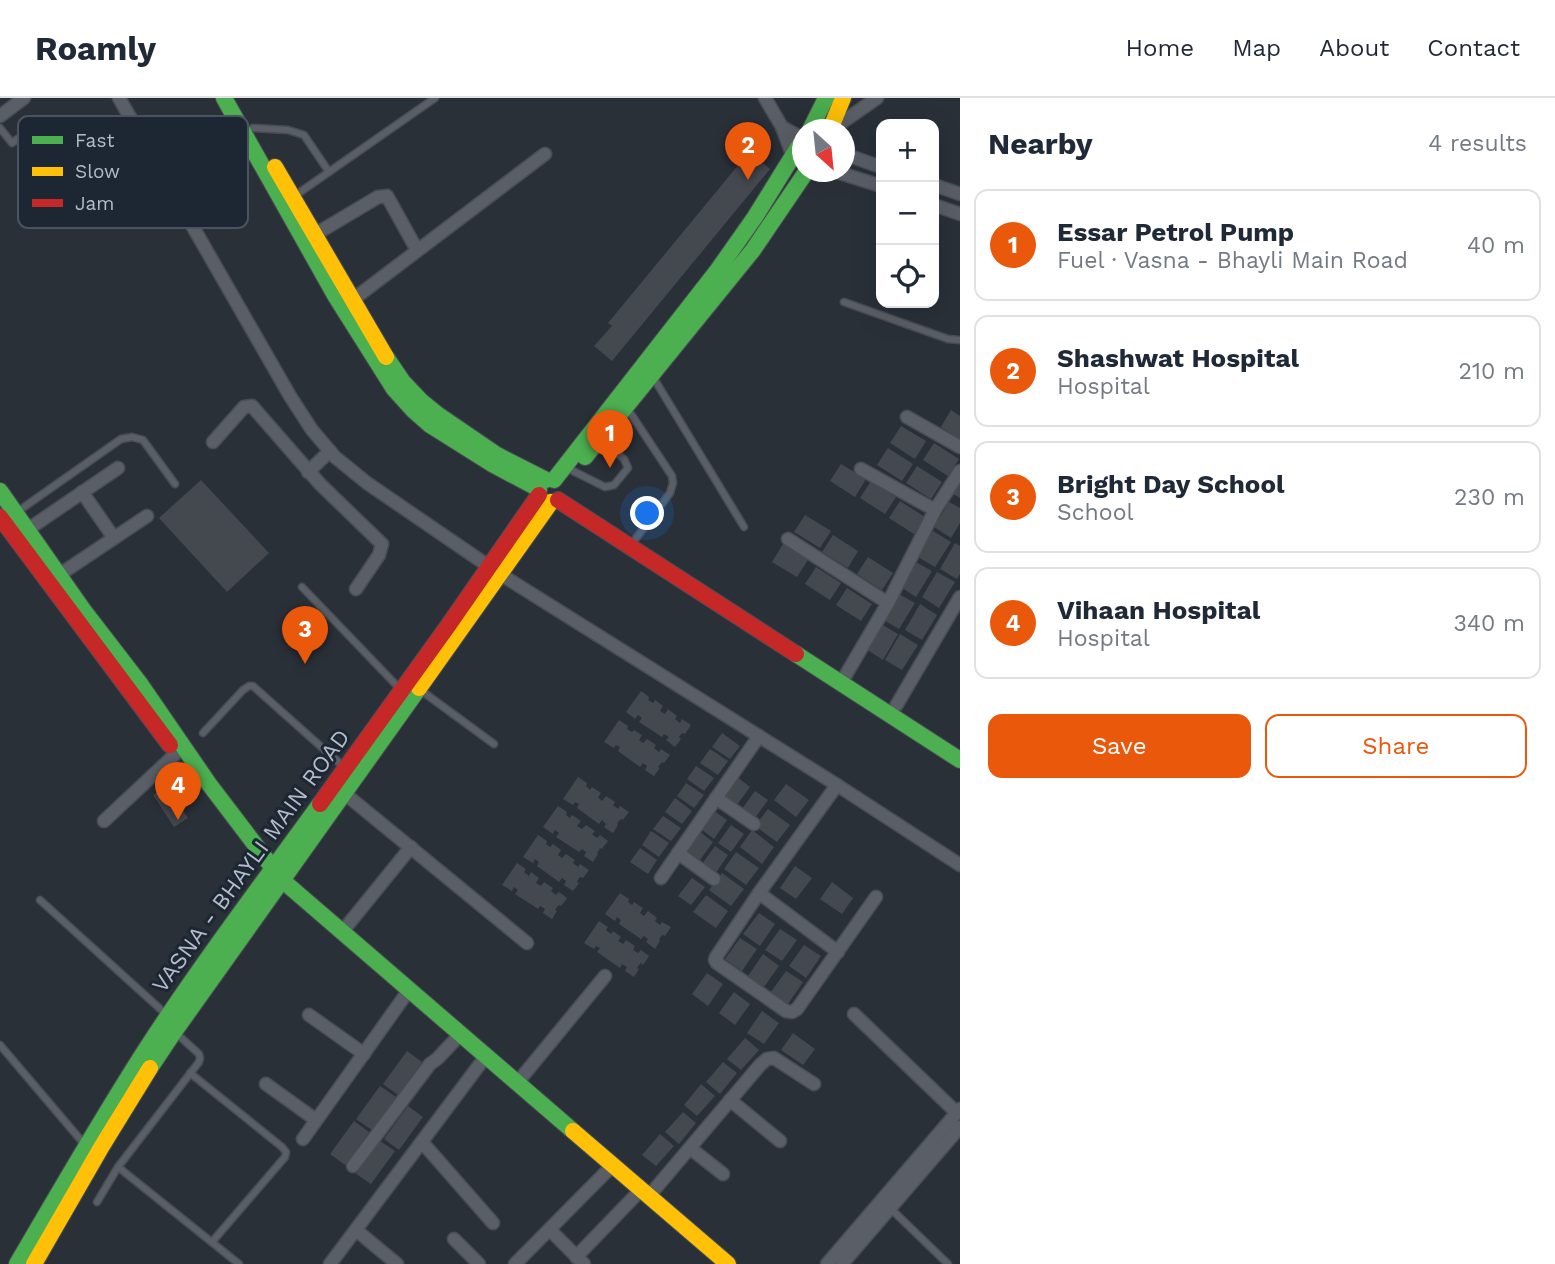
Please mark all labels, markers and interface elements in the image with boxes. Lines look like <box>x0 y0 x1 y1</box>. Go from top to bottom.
text: Roamly <box>35 29 156 68</box>
text: Home <box>1126 34 1194 62</box>
text: Map <box>1232 34 1281 62</box>
text: About <box>1319 34 1389 62</box>
text: Contact <box>1427 34 1520 62</box>
legend <box>18 116 248 228</box>
north arrow <box>792 119 855 182</box>
map controls <box>876 119 939 308</box>
button: + <box>876 119 939 182</box>
pin: 2 <box>725 122 771 180</box>
text: Nearby <box>988 126 1093 161</box>
text: Fast <box>75 129 114 152</box>
text: 4 results <box>1428 130 1527 157</box>
text: Slow <box>75 160 120 183</box>
button: − <box>876 182 939 245</box>
text: Jam <box>75 192 114 215</box>
text: Essar Petrol Pump <box>1057 217 1294 247</box>
text: 1 <box>1008 232 1018 259</box>
text: 40 m <box>1467 232 1525 259</box>
button: locate <box>876 245 939 308</box>
text: Fuel · Vasna - Bhayli Main Road <box>1057 247 1408 274</box>
text: Shashwat Hospital <box>1057 343 1299 373</box>
text: 2 <box>1006 358 1020 385</box>
text: 210 m <box>1459 358 1525 385</box>
text: Hospital <box>1057 373 1150 400</box>
pin: 1 <box>587 410 633 468</box>
text: Bright Day School <box>1057 469 1284 499</box>
text: 3 <box>1006 484 1020 511</box>
text: 230 m <box>1454 484 1525 511</box>
your location <box>630 496 664 530</box>
text: School <box>1057 499 1134 526</box>
text: Vihaan Hospital <box>1057 595 1260 625</box>
pin: 3 <box>282 606 328 664</box>
text: 4 <box>1006 610 1020 637</box>
text: 340 m <box>1453 610 1525 637</box>
text: Hospital <box>1057 625 1150 652</box>
button: Save <box>988 714 1251 778</box>
button: Share <box>1265 714 1527 778</box>
street label: VASNA - BHAYLI MAIN ROAD <box>146 724 356 998</box>
pin: 4 <box>155 762 201 820</box>

